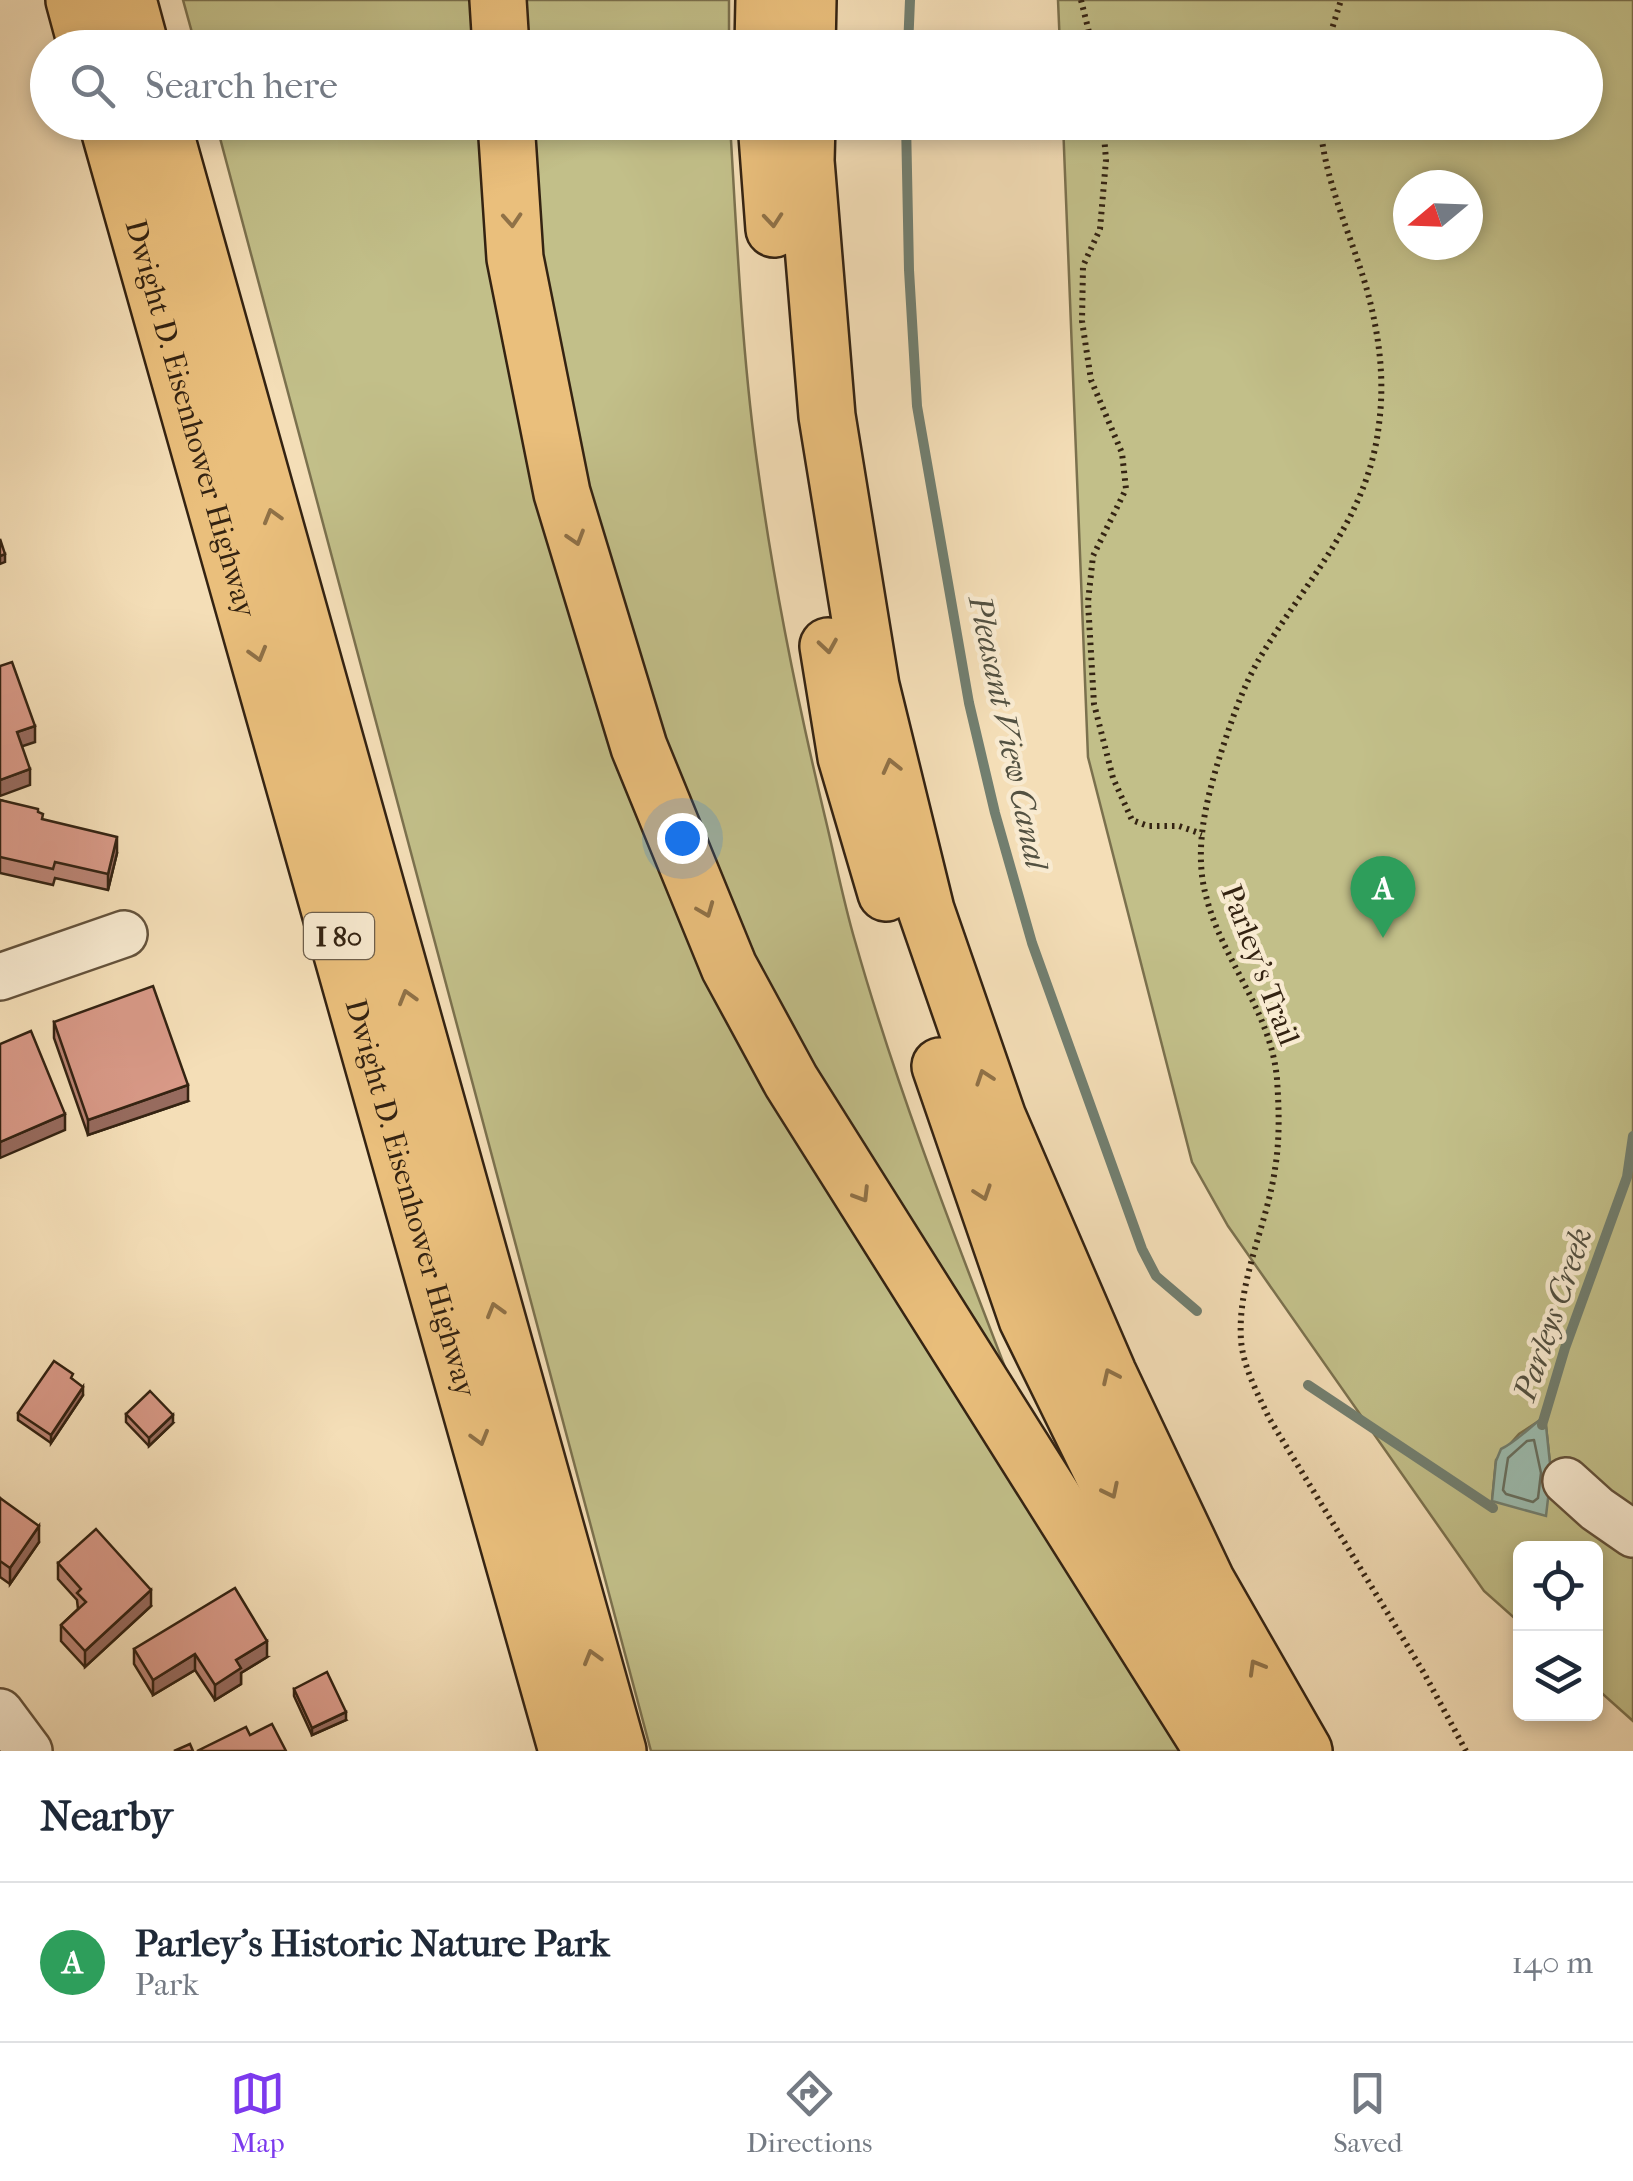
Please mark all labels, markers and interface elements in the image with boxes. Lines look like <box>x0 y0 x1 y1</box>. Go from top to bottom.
search box <box>30 30 1603 140</box>
icon: search <box>65 58 120 113</box>
text: Search here <box>145 63 338 108</box>
north arrow <box>1393 170 1483 260</box>
one-way arrow <box>501 212 523 228</box>
one-way arrow <box>762 212 784 228</box>
street label: Dwight D. Eisenhower Highway <box>118 216 264 622</box>
one-way arrow <box>263 508 284 525</box>
one-way arrow <box>564 529 585 546</box>
water label: Pleasant View Canal <box>961 590 1056 875</box>
one-way arrow <box>816 638 837 654</box>
one-way arrow <box>246 645 267 662</box>
one-way arrow <box>882 758 903 775</box>
your location <box>657 813 708 864</box>
pin: A <box>1350 856 1416 938</box>
street label: Parley's Trail <box>1213 880 1307 1050</box>
one-way arrow <box>694 900 714 918</box>
road number: I 80 <box>304 913 374 959</box>
one-way arrow <box>398 989 419 1007</box>
street label: Dwight D. Eisenhower Highway <box>338 995 484 1402</box>
one-way arrow <box>975 1069 995 1086</box>
one-way arrow <box>850 1184 869 1202</box>
one-way arrow <box>972 1184 992 1201</box>
water label: Parleys Creek <box>1506 1223 1600 1407</box>
one-way arrow <box>486 1303 507 1320</box>
one-way arrow <box>1102 1368 1122 1386</box>
one-way arrow <box>468 1429 489 1446</box>
one-way arrow <box>1099 1481 1119 1499</box>
map controls <box>1513 1541 1603 1721</box>
button: locate <box>1513 1541 1603 1631</box>
button: layers <box>1513 1631 1603 1721</box>
one-way arrow <box>583 1649 604 1666</box>
one-way arrow <box>1248 1659 1268 1677</box>
text: Nearby <box>40 1792 172 1841</box>
text: Parley's Historic Nature Park <box>135 1921 610 1966</box>
text: A <box>62 1944 83 1981</box>
text: 140 m <box>1512 1944 1593 1981</box>
text: Park <box>135 1966 199 2003</box>
tab: Map <box>230 2066 285 2159</box>
tab: Directions <box>746 2066 872 2159</box>
tab: Saved <box>1333 2066 1403 2159</box>

